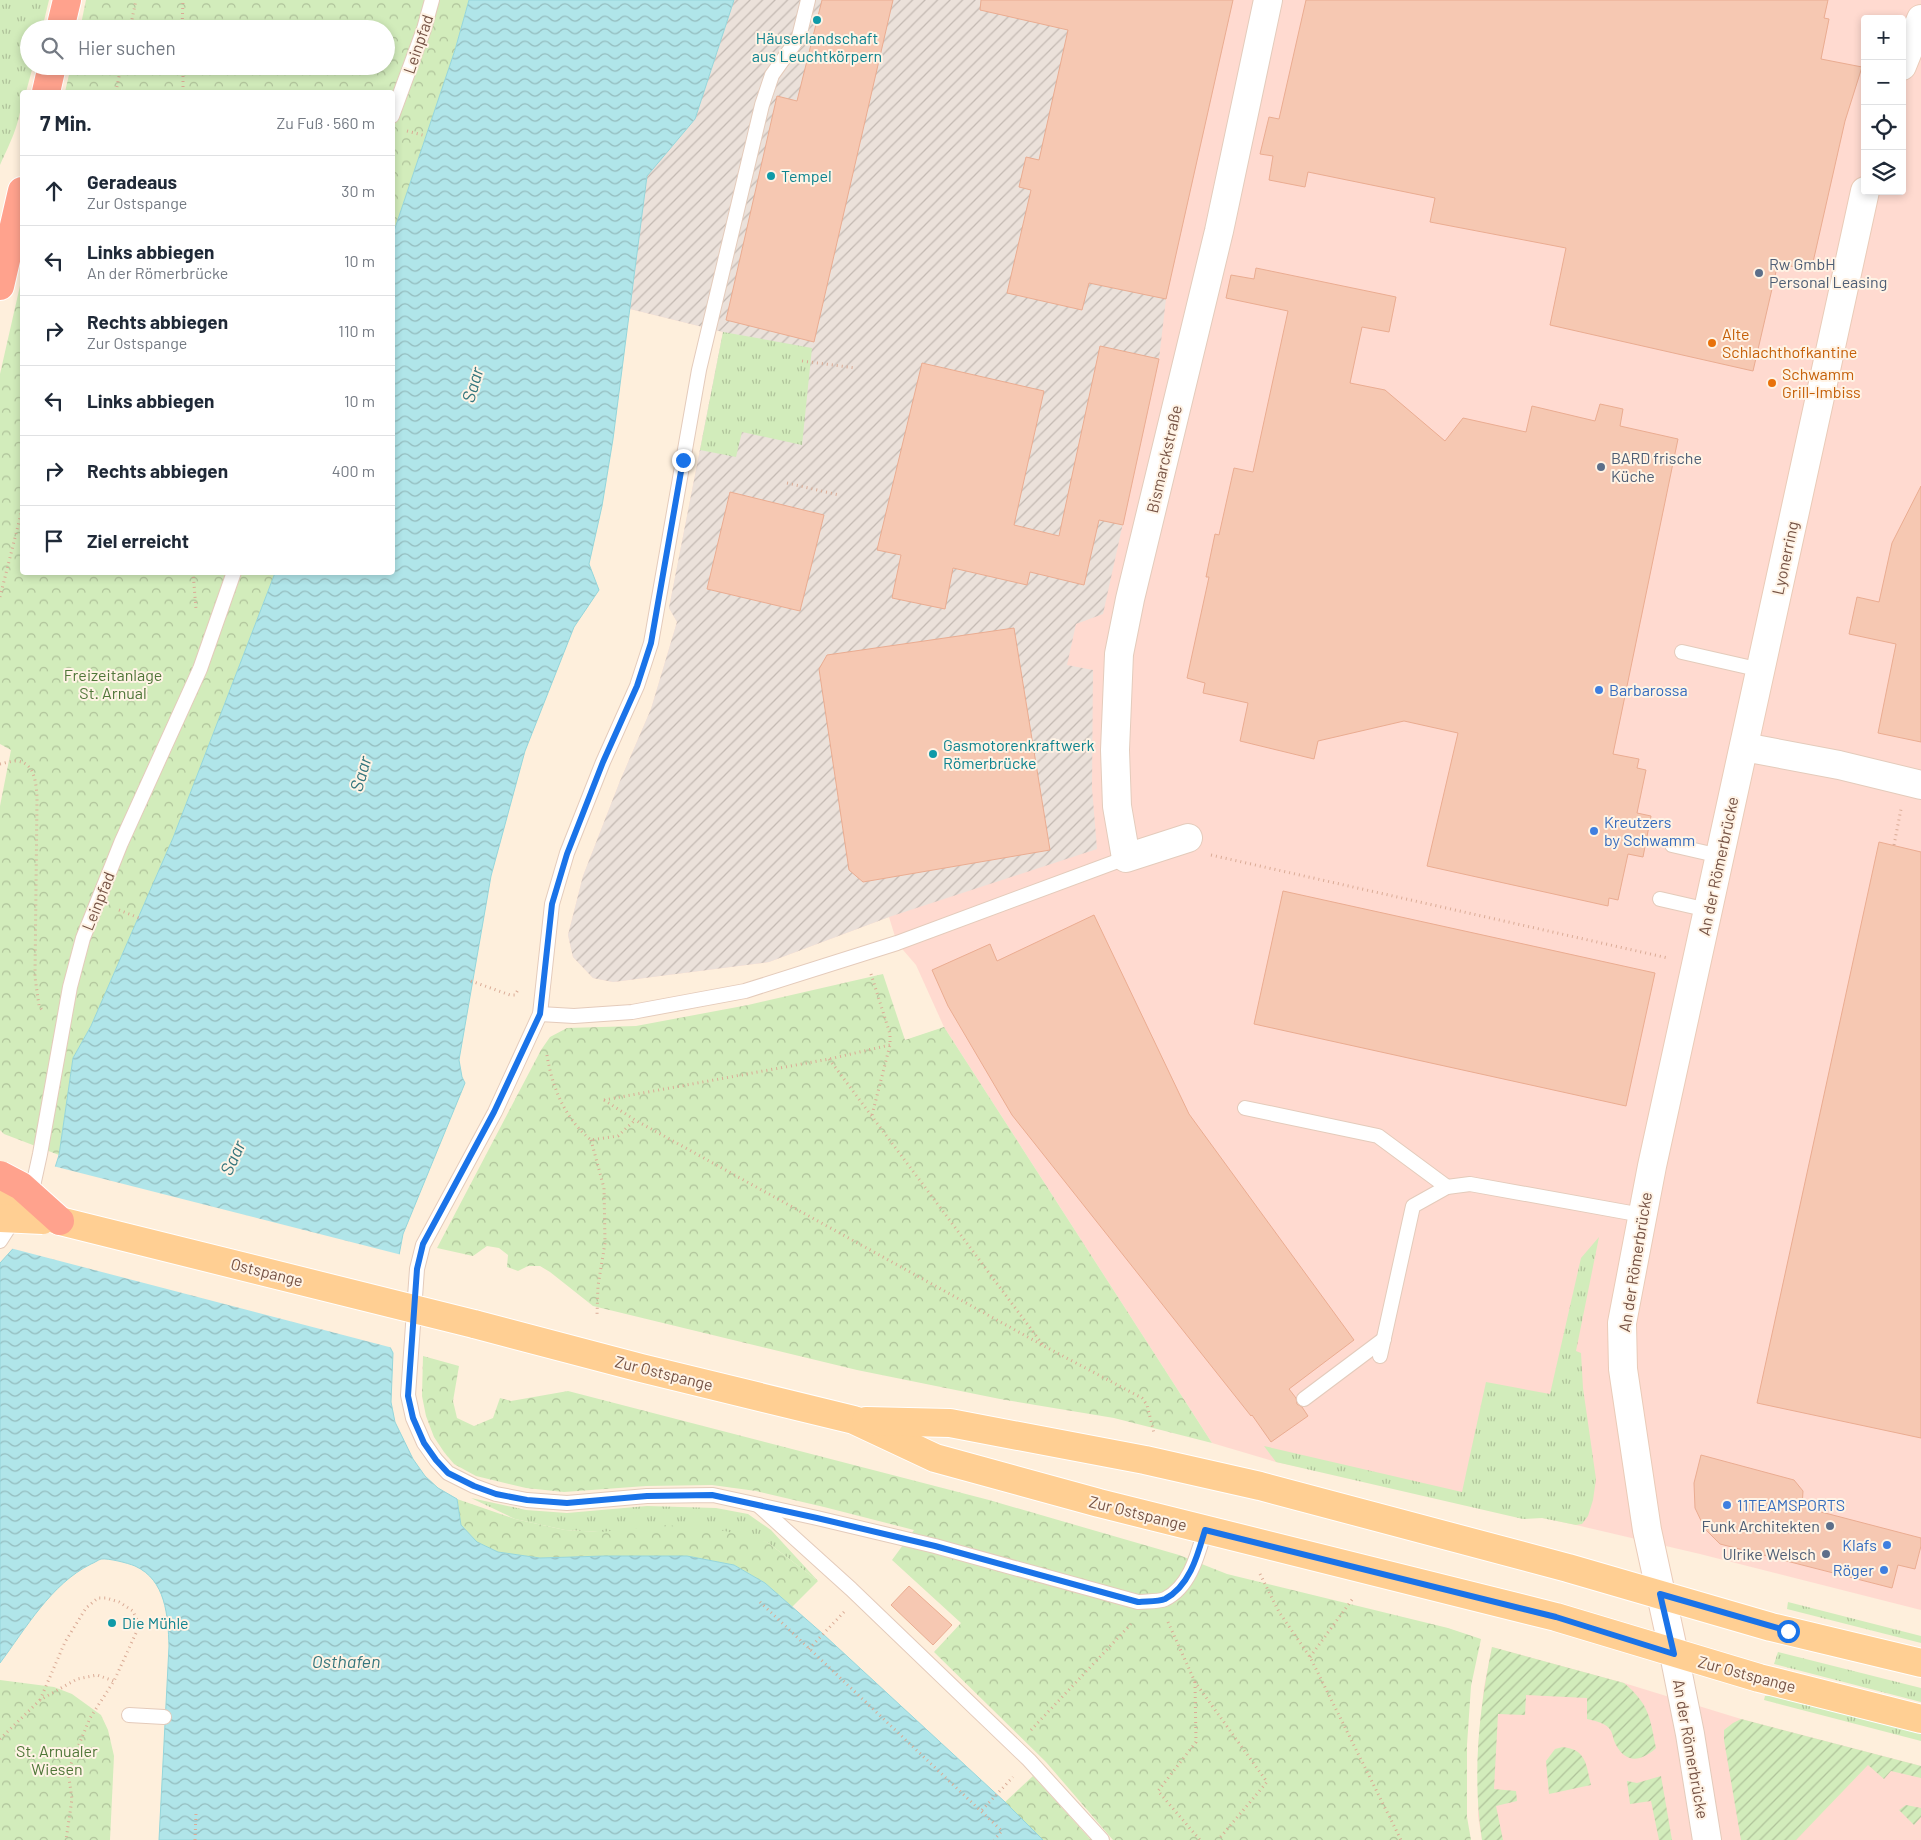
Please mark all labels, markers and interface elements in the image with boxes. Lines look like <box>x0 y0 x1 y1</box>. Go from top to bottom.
street label: Leinpfad <box>399 12 437 76</box>
marker: Häuserlandschaft aus Leuchtkörpern <box>811 14 823 26</box>
map controls <box>1861 15 1906 195</box>
button: + <box>1861 15 1906 60</box>
search box <box>20 20 395 75</box>
place label: Häuserlandschaft aus Leuchtkörpern <box>752 28 882 65</box>
icon: search <box>38 34 66 62</box>
text: Hier suchen <box>78 36 176 59</box>
button: − <box>1861 60 1906 105</box>
button: locate <box>1861 105 1906 150</box>
text: 7 Min. <box>40 110 92 135</box>
text: Zu Fuß · 560 m <box>276 113 375 132</box>
button: layers <box>1861 150 1906 195</box>
place label: Tempel <box>781 166 832 185</box>
text: Geradeaus <box>87 170 177 193</box>
marker: Tempel <box>765 170 777 182</box>
icon: ahead <box>40 177 68 205</box>
text: 30 m <box>341 181 375 200</box>
text: Zur Ostspange <box>87 193 187 212</box>
text: Links abbiegen <box>87 240 214 263</box>
icon: left <box>40 247 68 275</box>
text: 10 m <box>344 251 375 270</box>
place label: Rw GmbH Personal Leasing <box>1769 254 1887 291</box>
text: An der Römerbrücke <box>87 263 228 282</box>
marker: Rw GmbH Personal Leasing <box>1753 267 1765 279</box>
text: Rechts abbiegen <box>87 310 228 333</box>
icon: right <box>40 317 68 345</box>
text: 110 m <box>338 321 375 340</box>
place label: Alte Schlachthofkantine <box>1722 324 1857 361</box>
text: Zur Ostspange <box>87 333 187 352</box>
marker: Alte Schlachthofkantine <box>1706 337 1718 349</box>
water label: Saar <box>457 364 488 405</box>
place label: Schwamm Grill-Imbiss <box>1782 364 1861 401</box>
marker: Schwamm Grill-Imbiss <box>1766 377 1778 389</box>
icon: left <box>40 387 68 415</box>
text: Links abbiegen <box>87 389 214 412</box>
text: 10 m <box>344 391 375 410</box>
street label: Bismarckstraße <box>1142 403 1185 515</box>
place label: BARD frische Küche <box>1611 448 1702 485</box>
route end <box>672 449 695 472</box>
icon: right <box>40 457 68 485</box>
text: Rechts abbiegen <box>87 459 228 482</box>
text: 400 m <box>332 461 375 480</box>
marker: BARD frische Küche <box>1595 461 1607 473</box>
street label: Lyonerring <box>1767 519 1802 596</box>
icon: arrive <box>40 527 68 555</box>
text: Ziel erreicht <box>87 529 189 552</box>
park label: Freizeitanlage St. Arnual <box>64 665 162 702</box>
place label: Barbarossa <box>1609 680 1688 699</box>
marker: Barbarossa <box>1593 684 1605 696</box>
place label: Gasmotorenkraftwerk Römerbrücke <box>943 735 1095 772</box>
marker: Gasmotorenkraftwerk Römerbrücke <box>927 748 939 760</box>
water label: Saar <box>345 753 376 794</box>
street label: An der Römerbrücke <box>1694 795 1742 937</box>
place label: Kreutzers by Schwamm <box>1604 812 1695 849</box>
marker: Kreutzers by Schwamm <box>1588 825 1600 837</box>
street label: Leinpfad <box>77 869 118 933</box>
water label: Saar <box>215 1136 250 1178</box>
street label: An der Römerbrücke <box>1614 1191 1655 1333</box>
street label: Ostspange <box>229 1253 305 1290</box>
street label: Zur Ostspange <box>613 1351 715 1394</box>
street label: Zur Ostspange <box>1087 1491 1189 1534</box>
place label: 11TEAMSPORTS <box>1737 1495 1845 1514</box>
marker: 11TEAMSPORTS <box>1721 1499 1733 1511</box>
place label: Funk Architekten <box>1701 1516 1820 1535</box>
marker: Funk Architekten <box>1824 1520 1836 1532</box>
place label: Klafs <box>1842 1535 1877 1554</box>
marker: Klafs <box>1881 1539 1893 1551</box>
place label: Ulrike Welsch <box>1722 1544 1816 1563</box>
marker: Ulrike Welsch <box>1820 1548 1832 1560</box>
place label: Röger <box>1833 1560 1874 1579</box>
marker: Röger <box>1878 1564 1890 1576</box>
place label: Die Mühle <box>122 1613 189 1632</box>
marker: Die Mühle <box>106 1617 118 1629</box>
route start <box>1777 1620 1800 1643</box>
water label: Osthafen <box>312 1650 380 1672</box>
street label: Zur Ostspange <box>1696 1651 1798 1696</box>
street label: An der Römerbrücke <box>1670 1678 1713 1820</box>
park label: St. Arnualer Wiesen <box>16 1741 98 1778</box>

